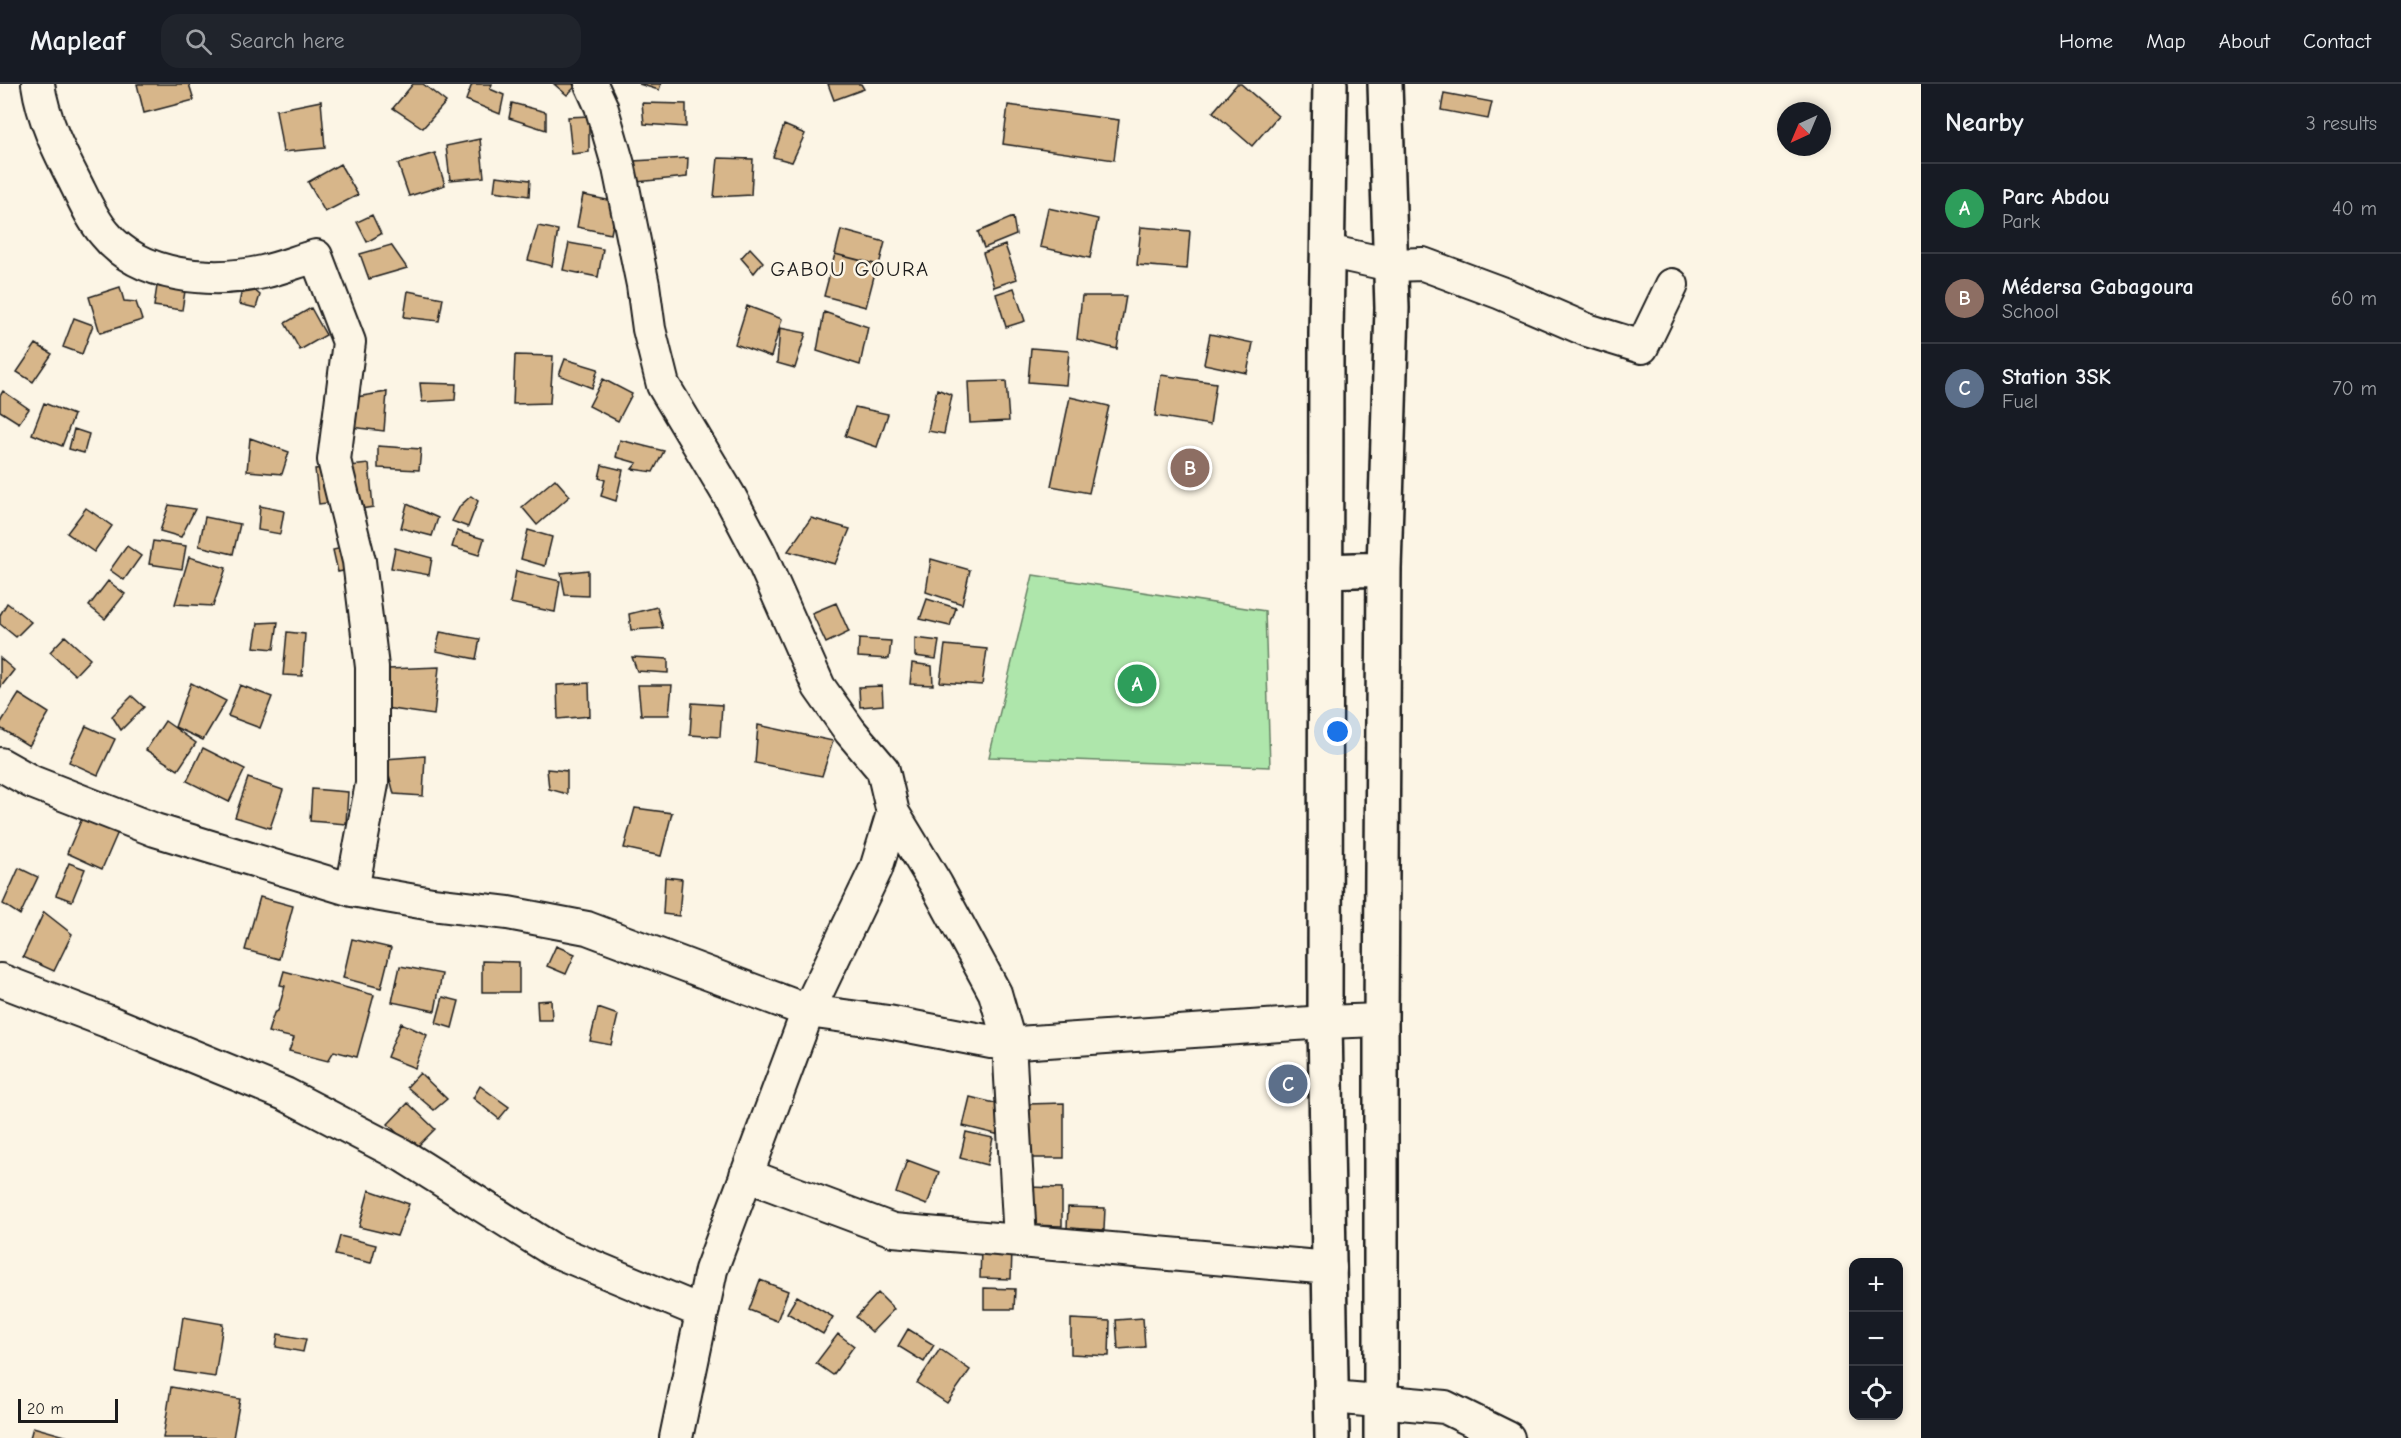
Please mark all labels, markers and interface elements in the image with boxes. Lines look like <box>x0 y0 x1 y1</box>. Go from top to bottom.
search box <box>161 14 581 68</box>
text: Mapleaf <box>30 25 125 57</box>
icon: search <box>182 25 215 58</box>
text: Search here <box>230 28 344 54</box>
text: Home <box>2059 29 2113 53</box>
text: Map <box>2146 29 2186 53</box>
text: About <box>2219 29 2270 53</box>
text: Contact <box>2303 29 2371 53</box>
north arrow <box>1777 102 1831 156</box>
text: Nearby <box>1945 108 2024 138</box>
text: 3 results <box>2306 112 2377 135</box>
text: Parc Abdou <box>2002 184 2110 210</box>
text: A <box>1959 197 1970 220</box>
text: 40 m <box>2332 197 2377 220</box>
text: Park <box>2002 210 2040 233</box>
district label: GABOU GOURA <box>770 257 930 281</box>
text: Médersa Gabagoura <box>2002 274 2194 300</box>
text: B <box>1958 287 1971 310</box>
text: 60 m <box>2331 287 2377 310</box>
text: School <box>2002 300 2059 323</box>
text: Station 3SK <box>2002 364 2111 390</box>
text: C <box>1958 377 1971 400</box>
text: 70 m <box>2332 377 2377 400</box>
text: Fuel <box>2002 390 2038 413</box>
pin: B <box>1170 446 1210 490</box>
pin: A <box>1118 662 1156 706</box>
your location <box>1323 717 1352 746</box>
pin: C <box>1268 1062 1308 1106</box>
map controls <box>1849 1258 1903 1420</box>
button: + <box>1849 1258 1903 1312</box>
button: − <box>1849 1312 1903 1366</box>
button: locate <box>1849 1366 1903 1420</box>
scale bar <box>18 1396 118 1424</box>
text: 20 m <box>27 1400 64 1418</box>

